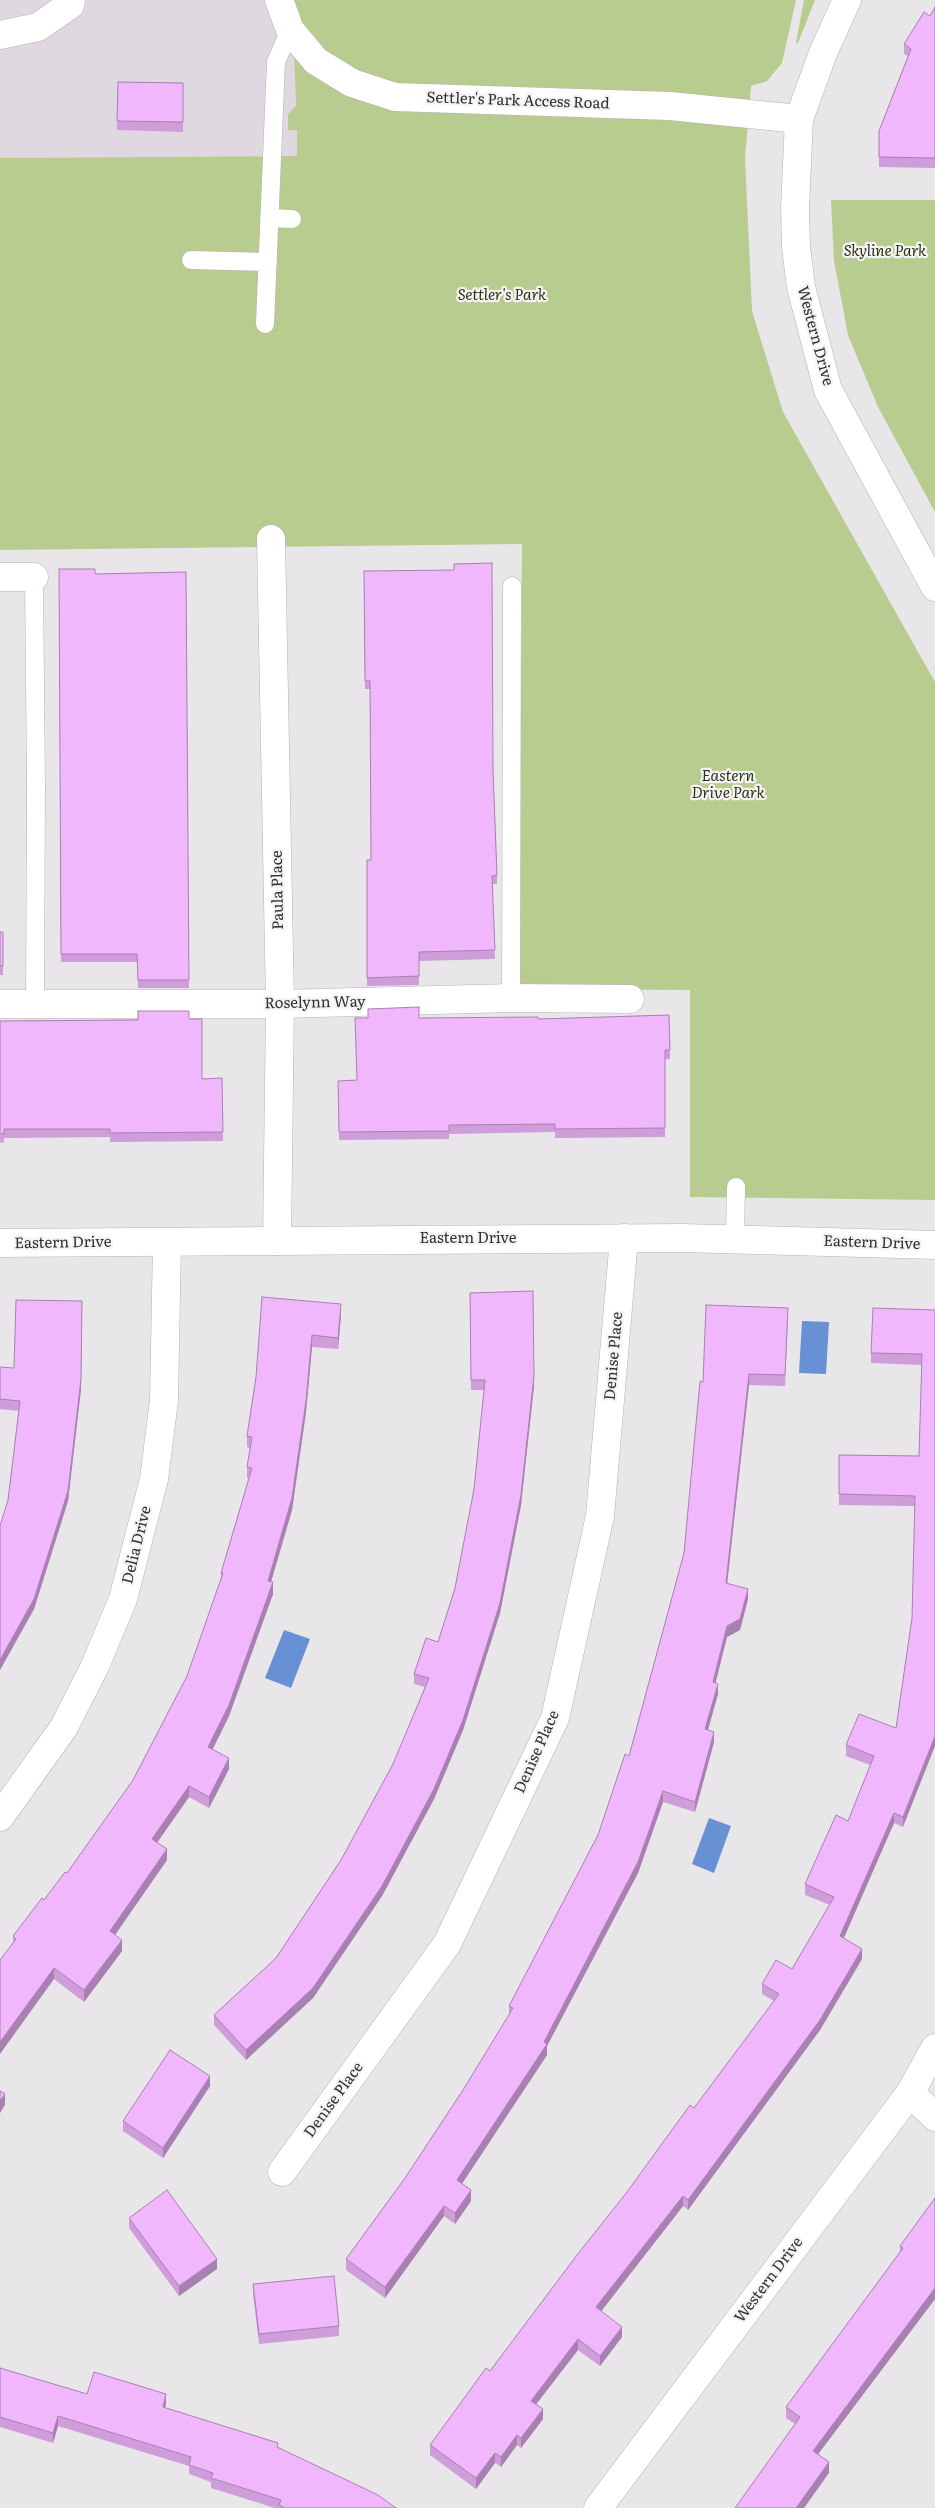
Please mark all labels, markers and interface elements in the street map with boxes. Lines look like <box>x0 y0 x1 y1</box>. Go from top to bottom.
street label: Settler's Park Access Road <box>426 89 610 113</box>
park label: Skyline Park <box>844 243 926 261</box>
street label: Western Drive <box>793 284 837 388</box>
park label: Settler's Park <box>458 287 546 305</box>
park label: Eastern Drive Park <box>691 768 765 803</box>
street label: Paula Place <box>268 850 288 930</box>
street label: Roselynn Way <box>264 993 366 1013</box>
street label: Eastern Drive <box>419 1230 517 1248</box>
street label: Eastern Drive <box>823 1232 921 1254</box>
street label: Eastern Drive <box>14 1233 112 1253</box>
street label: Denise Place <box>601 1311 627 1401</box>
street label: Delia Drive <box>119 1504 155 1586</box>
street label: Denise Place <box>511 1708 563 1796</box>
street label: Denise Place <box>301 2059 367 2141</box>
street label: Western Drive <box>731 2234 807 2326</box>

